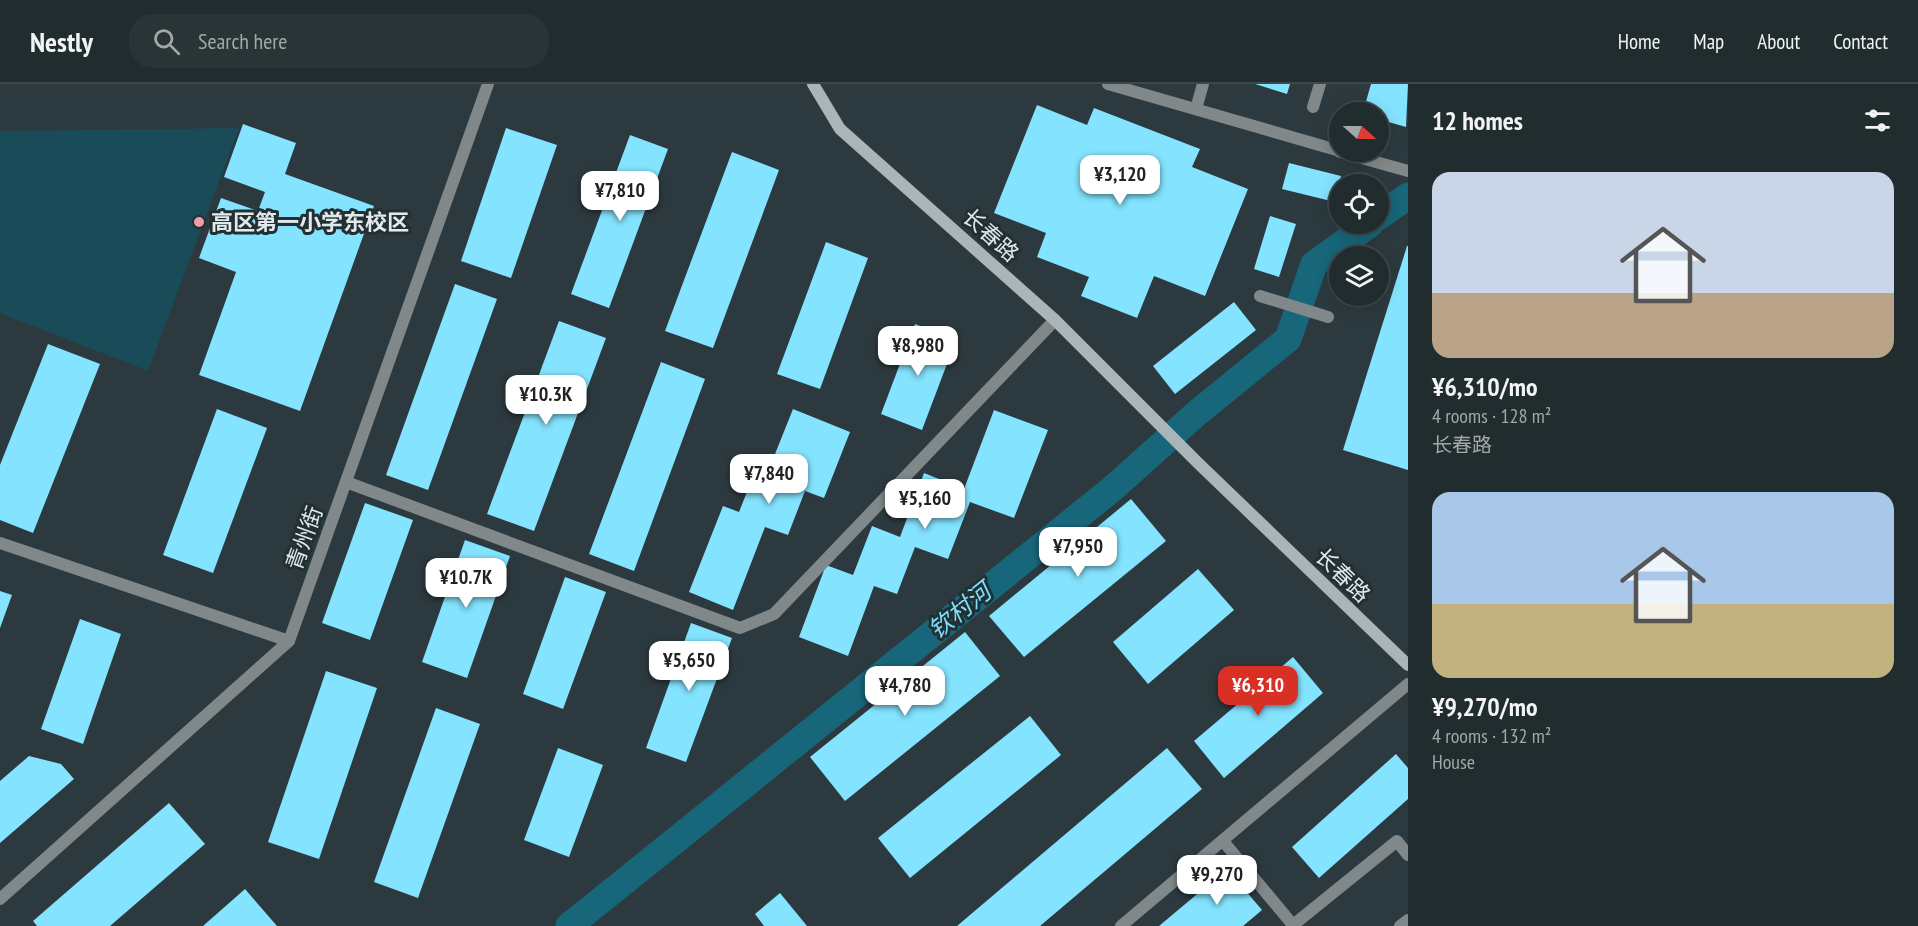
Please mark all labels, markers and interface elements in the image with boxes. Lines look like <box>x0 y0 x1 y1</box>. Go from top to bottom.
search box <box>129 14 549 68</box>
text: Nestly <box>30 23 93 60</box>
icon: search <box>150 25 183 58</box>
text: Search here <box>198 27 287 55</box>
text: Home <box>1618 28 1660 55</box>
text: Map <box>1693 28 1724 55</box>
text: About <box>1757 28 1800 55</box>
text: Contact <box>1833 28 1888 55</box>
north arrow <box>1329 102 1389 162</box>
map controls <box>1329 102 1389 306</box>
text: 12 homes <box>1432 104 1523 137</box>
icon: filters <box>1861 104 1894 137</box>
pin: ¥3,120 <box>1071 155 1169 206</box>
text: ¥3,120 <box>1094 161 1146 187</box>
pin: ¥7,810 <box>571 171 669 222</box>
button: locate <box>1329 174 1389 234</box>
text: ¥7,810 <box>595 177 645 203</box>
street label: 长春路 <box>957 203 1025 267</box>
place label: 高区第一小学东校区 <box>211 208 409 236</box>
icon: home <box>1609 211 1717 319</box>
marker: 高区第一小学东校区 <box>192 215 206 229</box>
button: layers <box>1329 246 1389 306</box>
pin: ¥8,980 <box>869 326 967 377</box>
text: ¥8,980 <box>892 332 944 358</box>
text: ¥6,310/mo <box>1432 370 1538 403</box>
pin: ¥10.3K <box>497 375 595 426</box>
text: ¥10.3K <box>520 381 572 407</box>
text: 4 rooms · 128 m² <box>1432 403 1551 429</box>
text: 长春路 <box>1432 432 1492 458</box>
pin: ¥7,840 <box>720 454 818 505</box>
text: ¥7,840 <box>744 460 794 486</box>
pin: ¥5,160 <box>876 479 974 530</box>
text: ¥5,160 <box>899 485 951 511</box>
street label: 青州街 <box>280 502 328 574</box>
pin: ¥7,950 <box>1029 527 1127 578</box>
icon: home <box>1609 531 1717 639</box>
text: ¥7,950 <box>1053 533 1103 559</box>
street label: 长春路 <box>1310 542 1376 608</box>
pin: ¥10.7K <box>417 558 515 609</box>
text: ¥10.7K <box>440 564 492 590</box>
water label: 钦村河 <box>922 573 1001 645</box>
pin: ¥5,650 <box>640 641 738 692</box>
text: ¥5,650 <box>663 647 715 673</box>
pin: ¥4,780 <box>856 666 954 717</box>
pin: ¥6,310 <box>1209 666 1307 717</box>
text: ¥4,780 <box>879 672 931 698</box>
text: ¥6,310 <box>1232 672 1284 698</box>
text: ¥9,270/mo <box>1432 690 1538 723</box>
text: 4 rooms · 132 m² <box>1432 723 1551 749</box>
text: House <box>1432 749 1475 775</box>
pin: ¥9,270 <box>1168 855 1266 906</box>
text: ¥9,270 <box>1191 861 1243 887</box>

